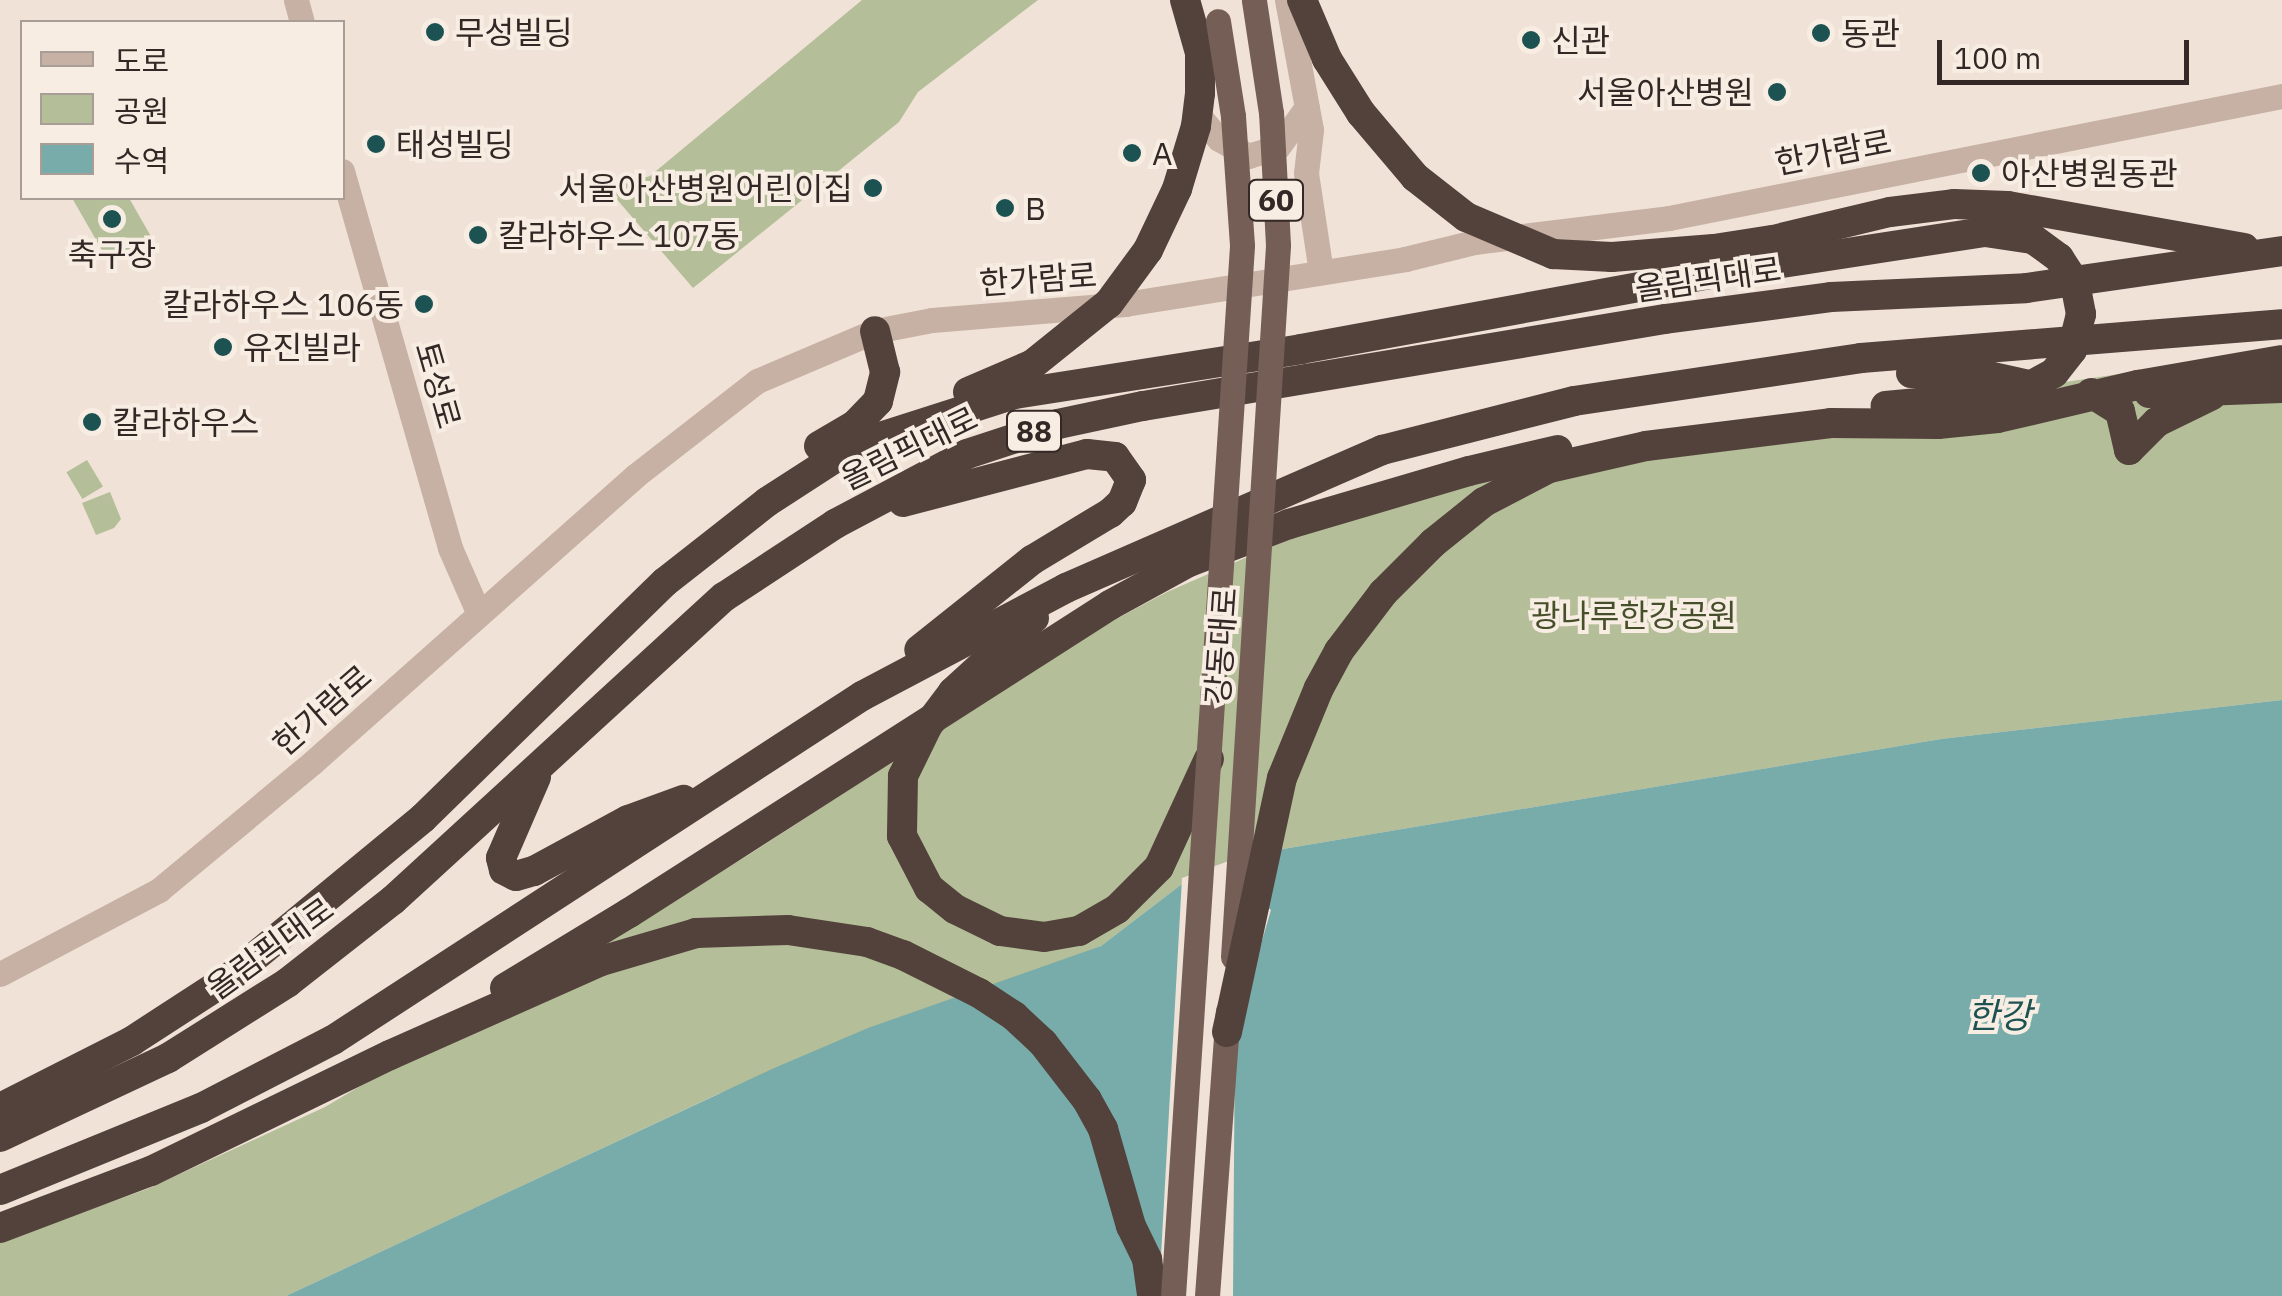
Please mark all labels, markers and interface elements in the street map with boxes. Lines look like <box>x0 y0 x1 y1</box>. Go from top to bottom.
place label: 무성빌딩 <box>455 13 573 51</box>
place label: 동관 <box>1841 14 1900 52</box>
legend <box>20 20 345 200</box>
scale bar <box>1942 20 2194 82</box>
marker: 무성빌딩 <box>424 21 446 43</box>
place label: 신관 <box>1551 21 1610 59</box>
marker: 동관 <box>1810 22 1832 44</box>
marker: 신관 <box>1520 29 1542 51</box>
text: 100 m <box>1954 38 2041 77</box>
text: 도로 <box>114 41 169 80</box>
place label: 서울아산병원 <box>1577 73 1754 111</box>
marker: 서울아산병원 <box>1764 79 1790 105</box>
text: 공원 <box>114 91 169 130</box>
street label: 한가람로 <box>1772 122 1894 182</box>
place label: 태성빌딩 <box>396 125 514 163</box>
marker: 태성빌딩 <box>365 133 387 155</box>
place label: A <box>1152 134 1173 172</box>
text: 수역 <box>114 141 169 180</box>
marker: A <box>1121 142 1143 164</box>
place label: 아산병원동관 <box>2001 154 2178 192</box>
marker: 아산병원동관 <box>1970 162 1992 184</box>
place label: 서울아산병원어린이집 <box>559 169 853 207</box>
road number: 60 <box>1246 175 1306 225</box>
marker: 서울아산병원어린이집 <box>862 177 884 199</box>
place label: B <box>1025 189 1046 227</box>
marker: B <box>994 197 1016 219</box>
marker: 축구장 <box>101 208 123 230</box>
place label: 칼라하우스 107동 <box>498 216 740 254</box>
marker: 칼라하우스 107동 <box>467 224 489 246</box>
place label: 축구장 <box>68 235 156 273</box>
street label: 올림픽대로 <box>1632 250 1784 308</box>
street label: 한가람로 <box>978 256 1098 302</box>
place label: 칼라하우스 106동 <box>162 285 404 323</box>
marker: 칼라하우스 106동 <box>413 293 435 315</box>
place label: 유진빌라 <box>243 328 361 366</box>
marker: 유진빌라 <box>212 336 234 358</box>
street label: 토성로 <box>407 337 469 433</box>
street label: 올림픽대로 <box>834 398 984 498</box>
place label: 칼라하우스 <box>112 403 259 441</box>
road number: 88 <box>1004 406 1064 456</box>
marker: 칼라하우스 <box>81 411 103 433</box>
street label: 강동대로 <box>1198 586 1244 706</box>
park label: 광나루한강공원 <box>1531 596 1737 634</box>
street label: 한가람로 <box>265 657 379 763</box>
street label: 올림픽대로 <box>199 889 341 1007</box>
water label: 한강 <box>1967 994 2031 1036</box>

